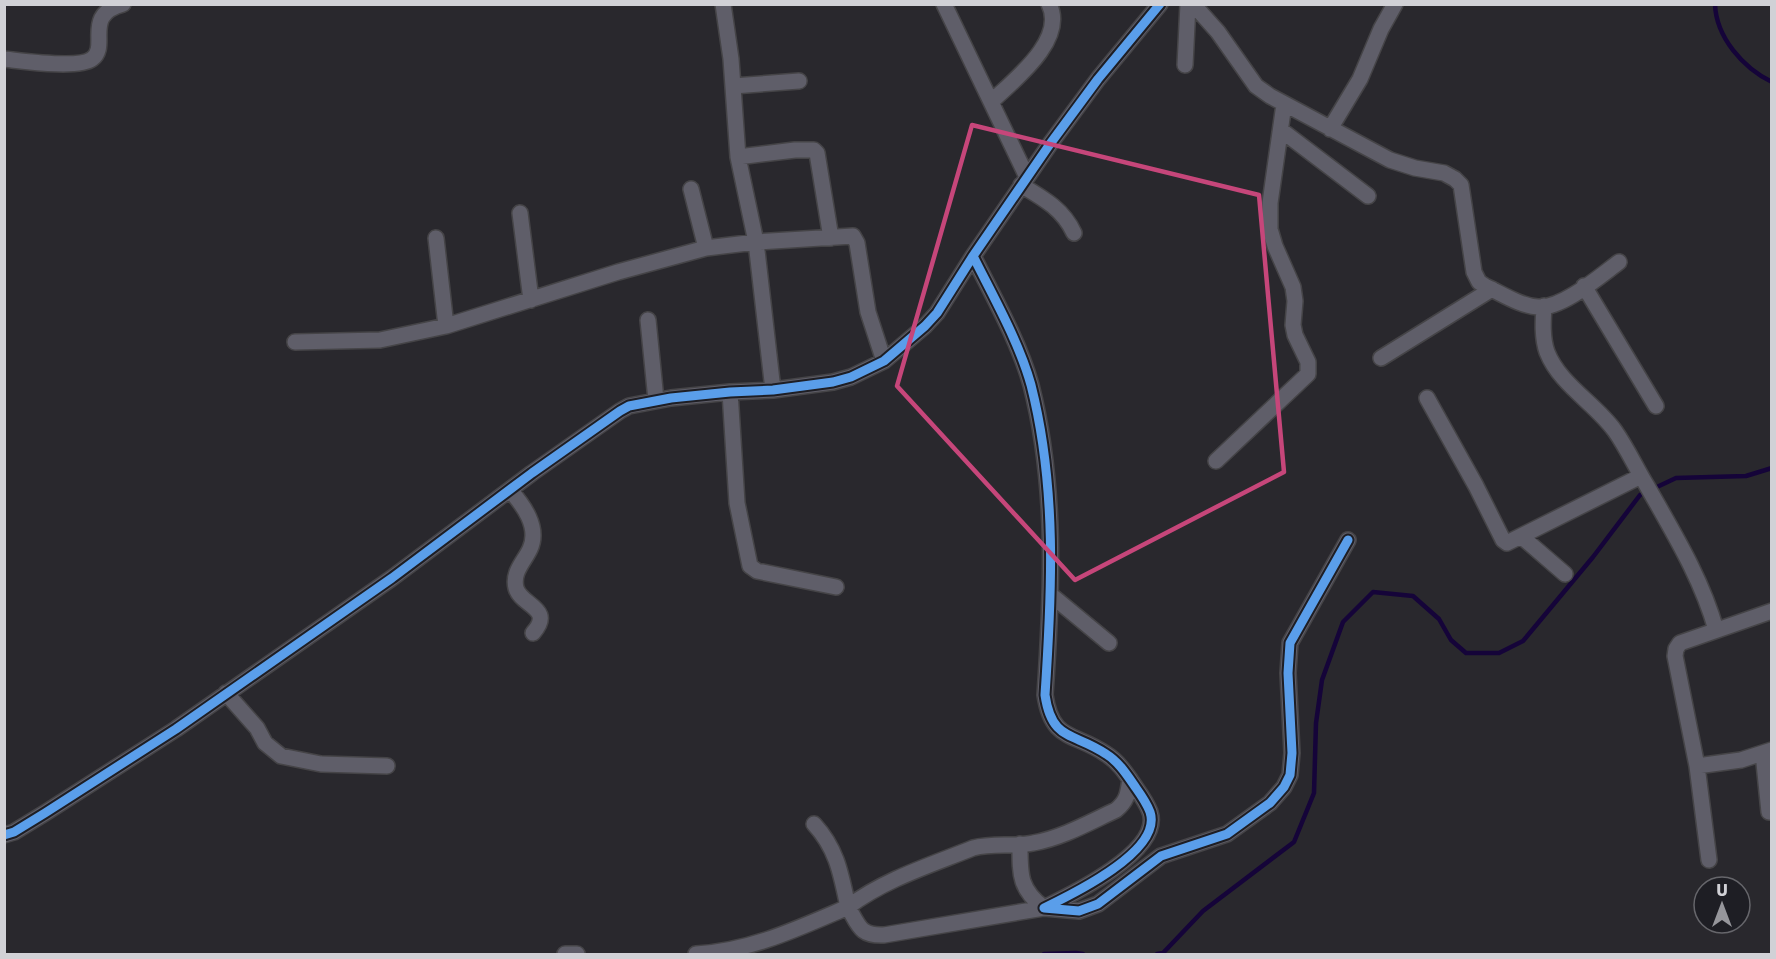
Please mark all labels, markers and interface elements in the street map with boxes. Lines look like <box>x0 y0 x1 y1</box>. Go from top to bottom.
north arrow <box>1692 875 1752 935</box>
text: U <box>1716 881 1728 900</box>

